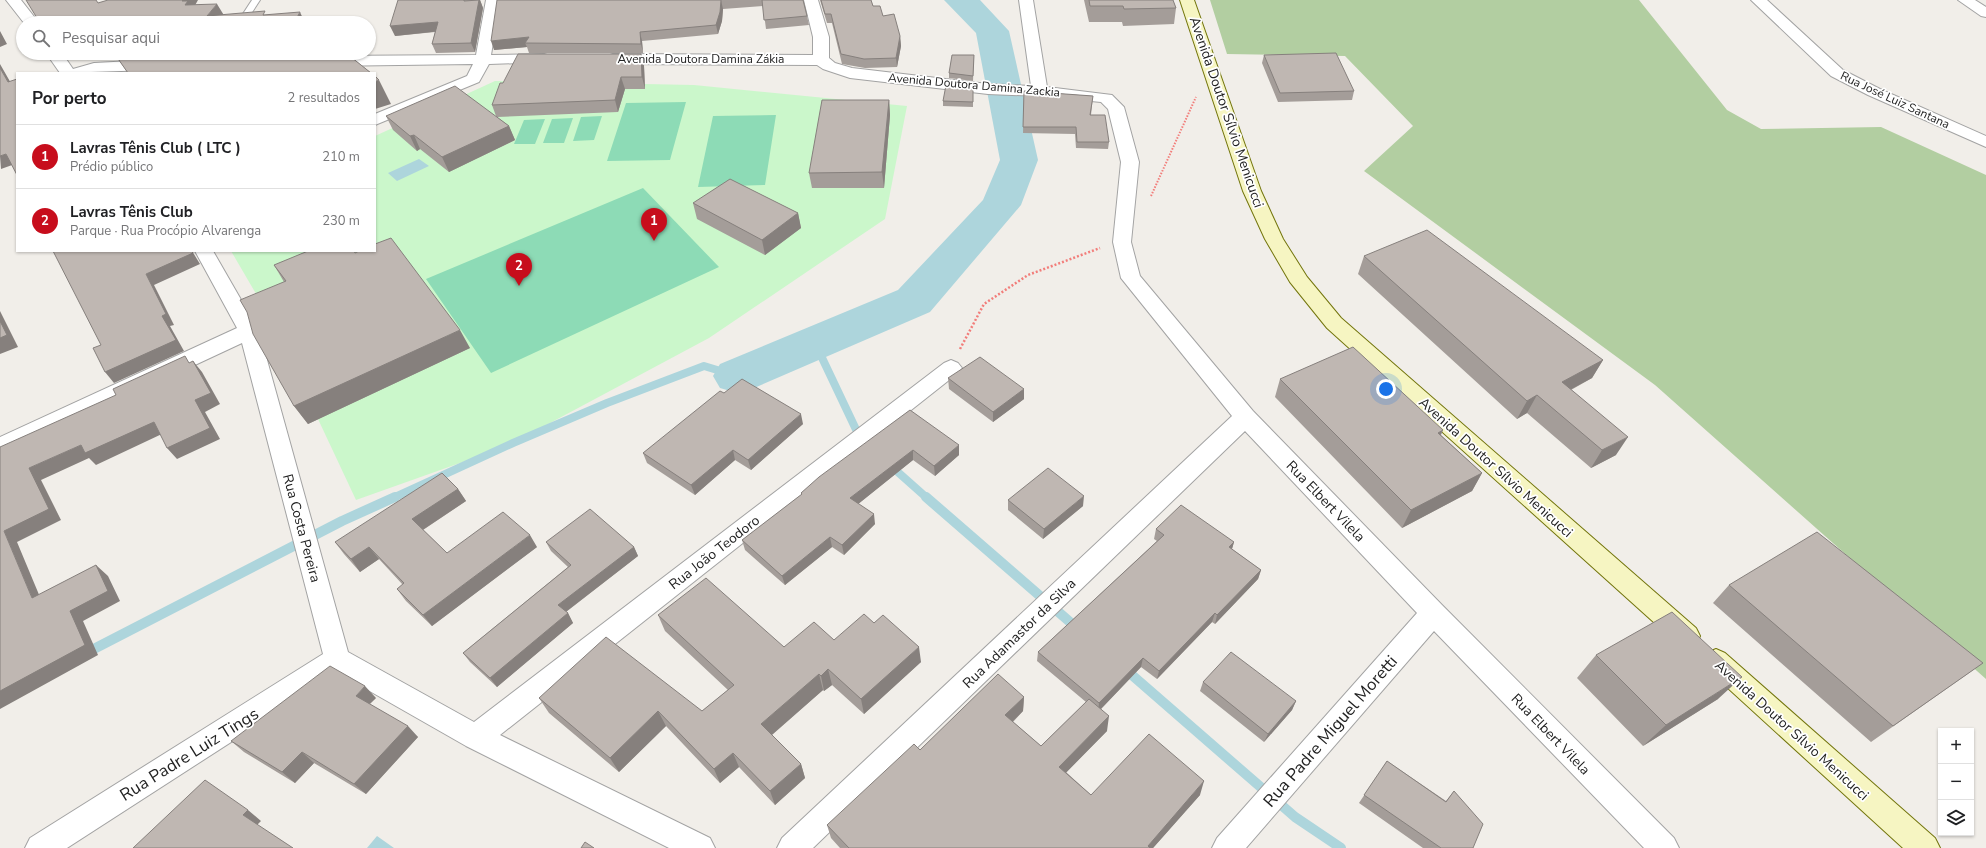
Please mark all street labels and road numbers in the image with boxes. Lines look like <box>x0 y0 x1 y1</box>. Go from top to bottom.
street label: Avenida Doutor Sílvio Menicucci <box>1185 14 1268 210</box>
street label: Avenida Doutora Damina Zákia <box>618 51 784 67</box>
street label: Rua José Luiz Santana <box>1838 68 1952 132</box>
street label: Avenida Doutora Damina Zackia <box>887 70 1061 100</box>
street label: Avenida Doutor Sílvio Menicucci <box>1415 393 1577 542</box>
street label: Rua Elbert Vilela <box>1282 457 1369 546</box>
street label: Rua Costa Pereira <box>278 472 325 584</box>
street label: Rua João Teodoro <box>665 511 764 594</box>
street label: Rua Adamastor da Silva <box>959 574 1080 693</box>
street label: Rua Padre Miguel Moretti <box>1258 651 1403 812</box>
street label: Avenida Doutor Sílvio Menicucci <box>1711 656 1873 805</box>
street label: Rua Elbert Vilela <box>1507 690 1594 779</box>
street label: Rua Padre Luiz Tings <box>115 702 263 806</box>

